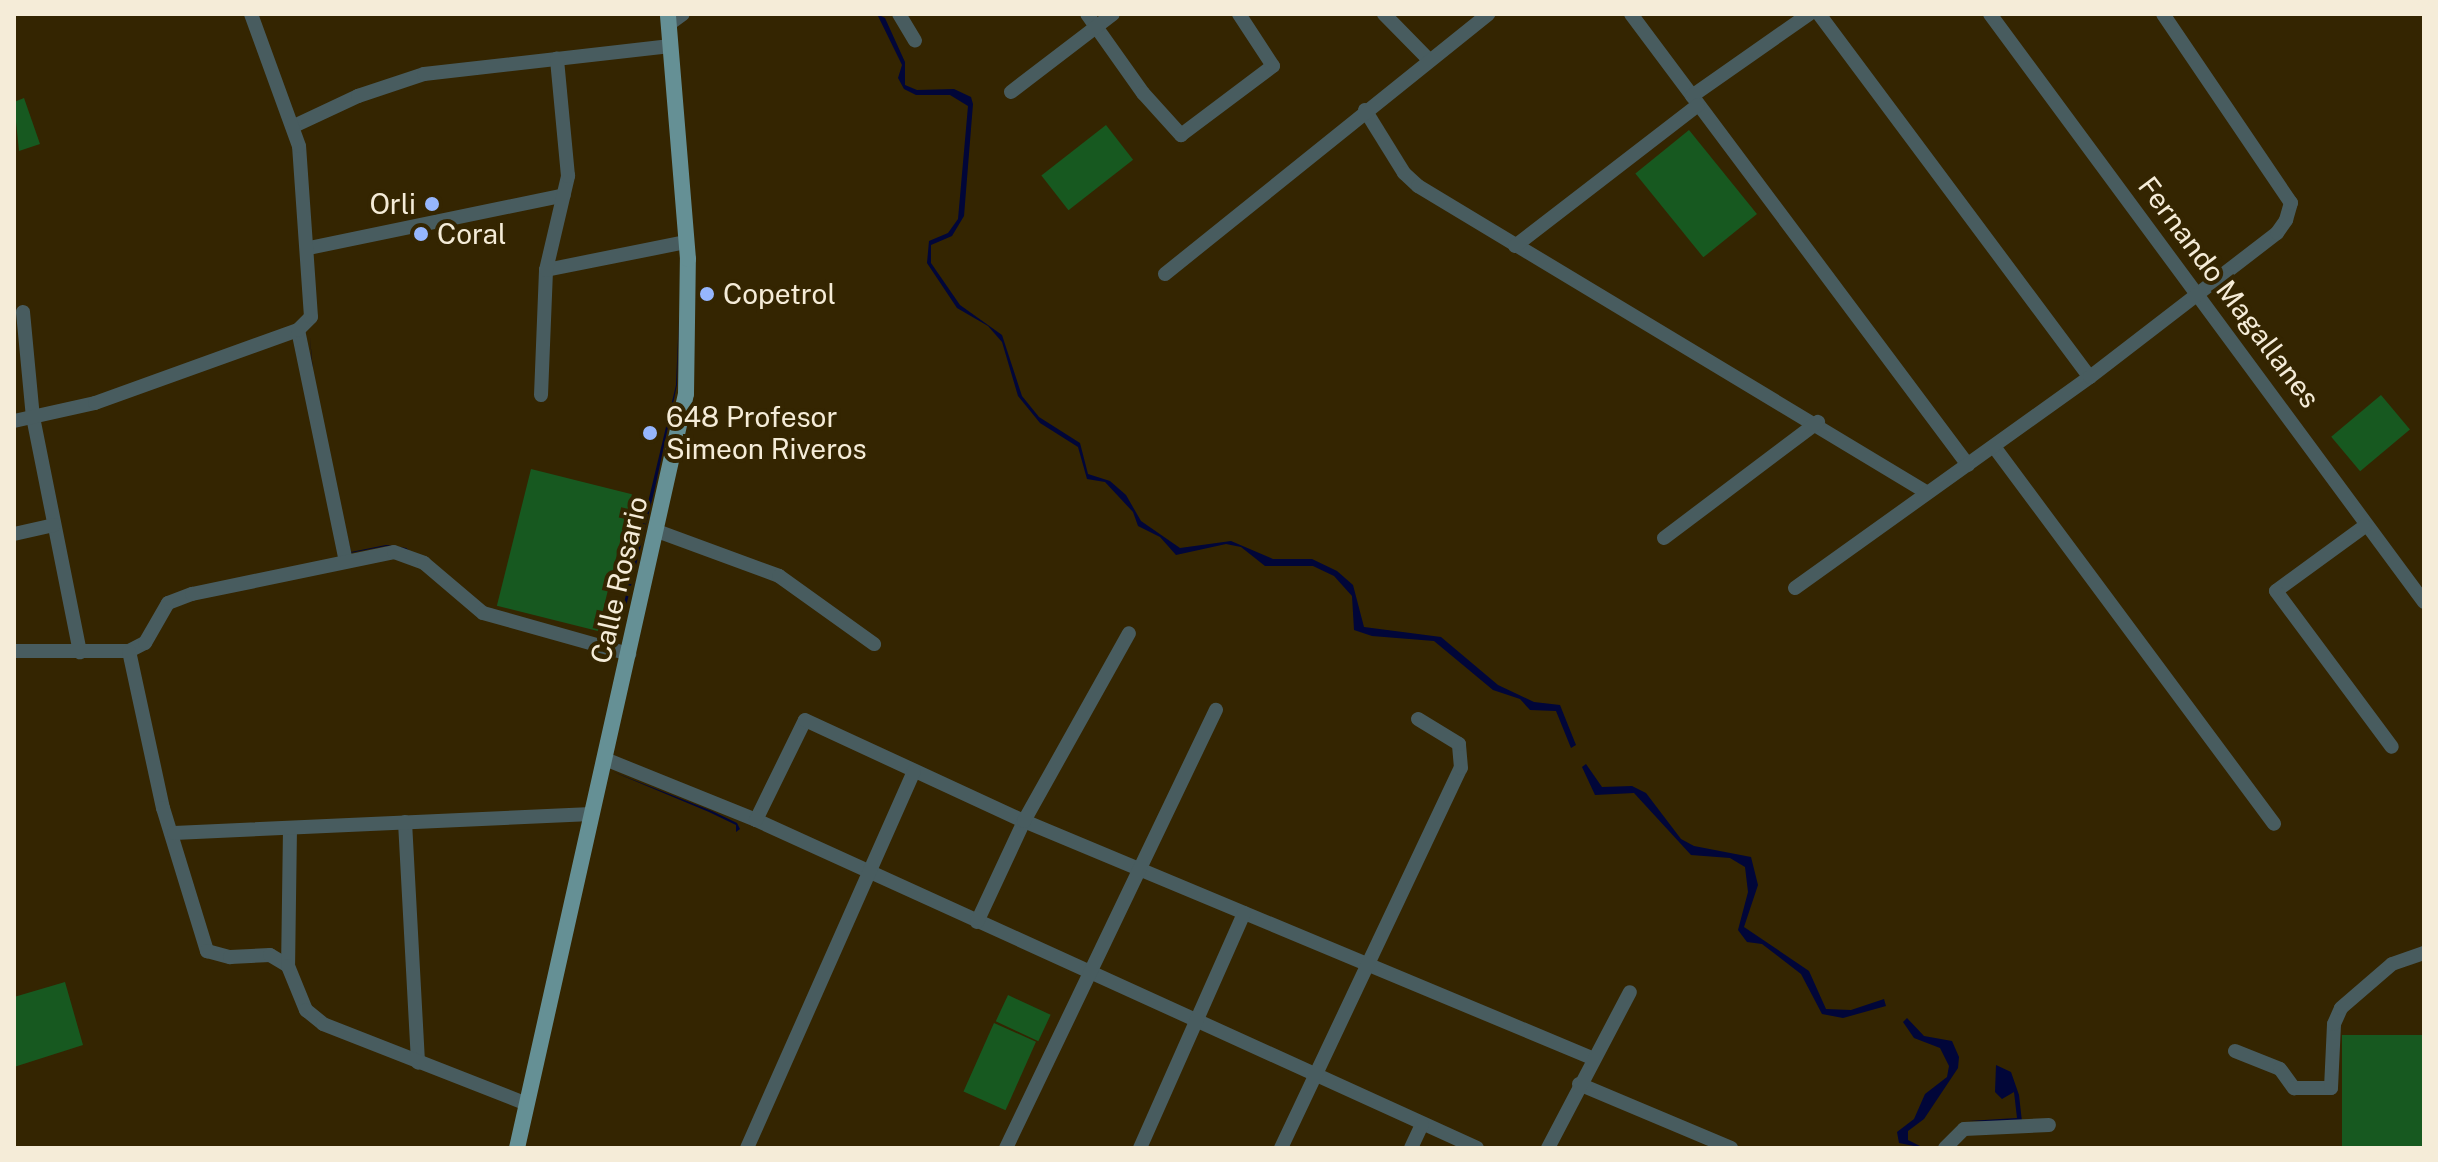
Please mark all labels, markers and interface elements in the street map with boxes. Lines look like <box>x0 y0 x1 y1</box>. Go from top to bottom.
street label: Fernando Magallanes <box>2131 170 2327 414</box>
place label: Orli <box>369 187 416 221</box>
marker: Orli <box>423 195 441 213</box>
place label: Coral <box>437 217 506 251</box>
marker: Coral <box>412 225 430 243</box>
place label: Copetrol <box>723 277 836 311</box>
marker: Copetrol <box>698 285 716 303</box>
place label: 648 Profesor Simeon Riveros <box>666 400 867 466</box>
marker: 648 Profesor Simeon Riveros <box>641 424 659 442</box>
street label: Calle Rosario <box>583 493 655 667</box>

